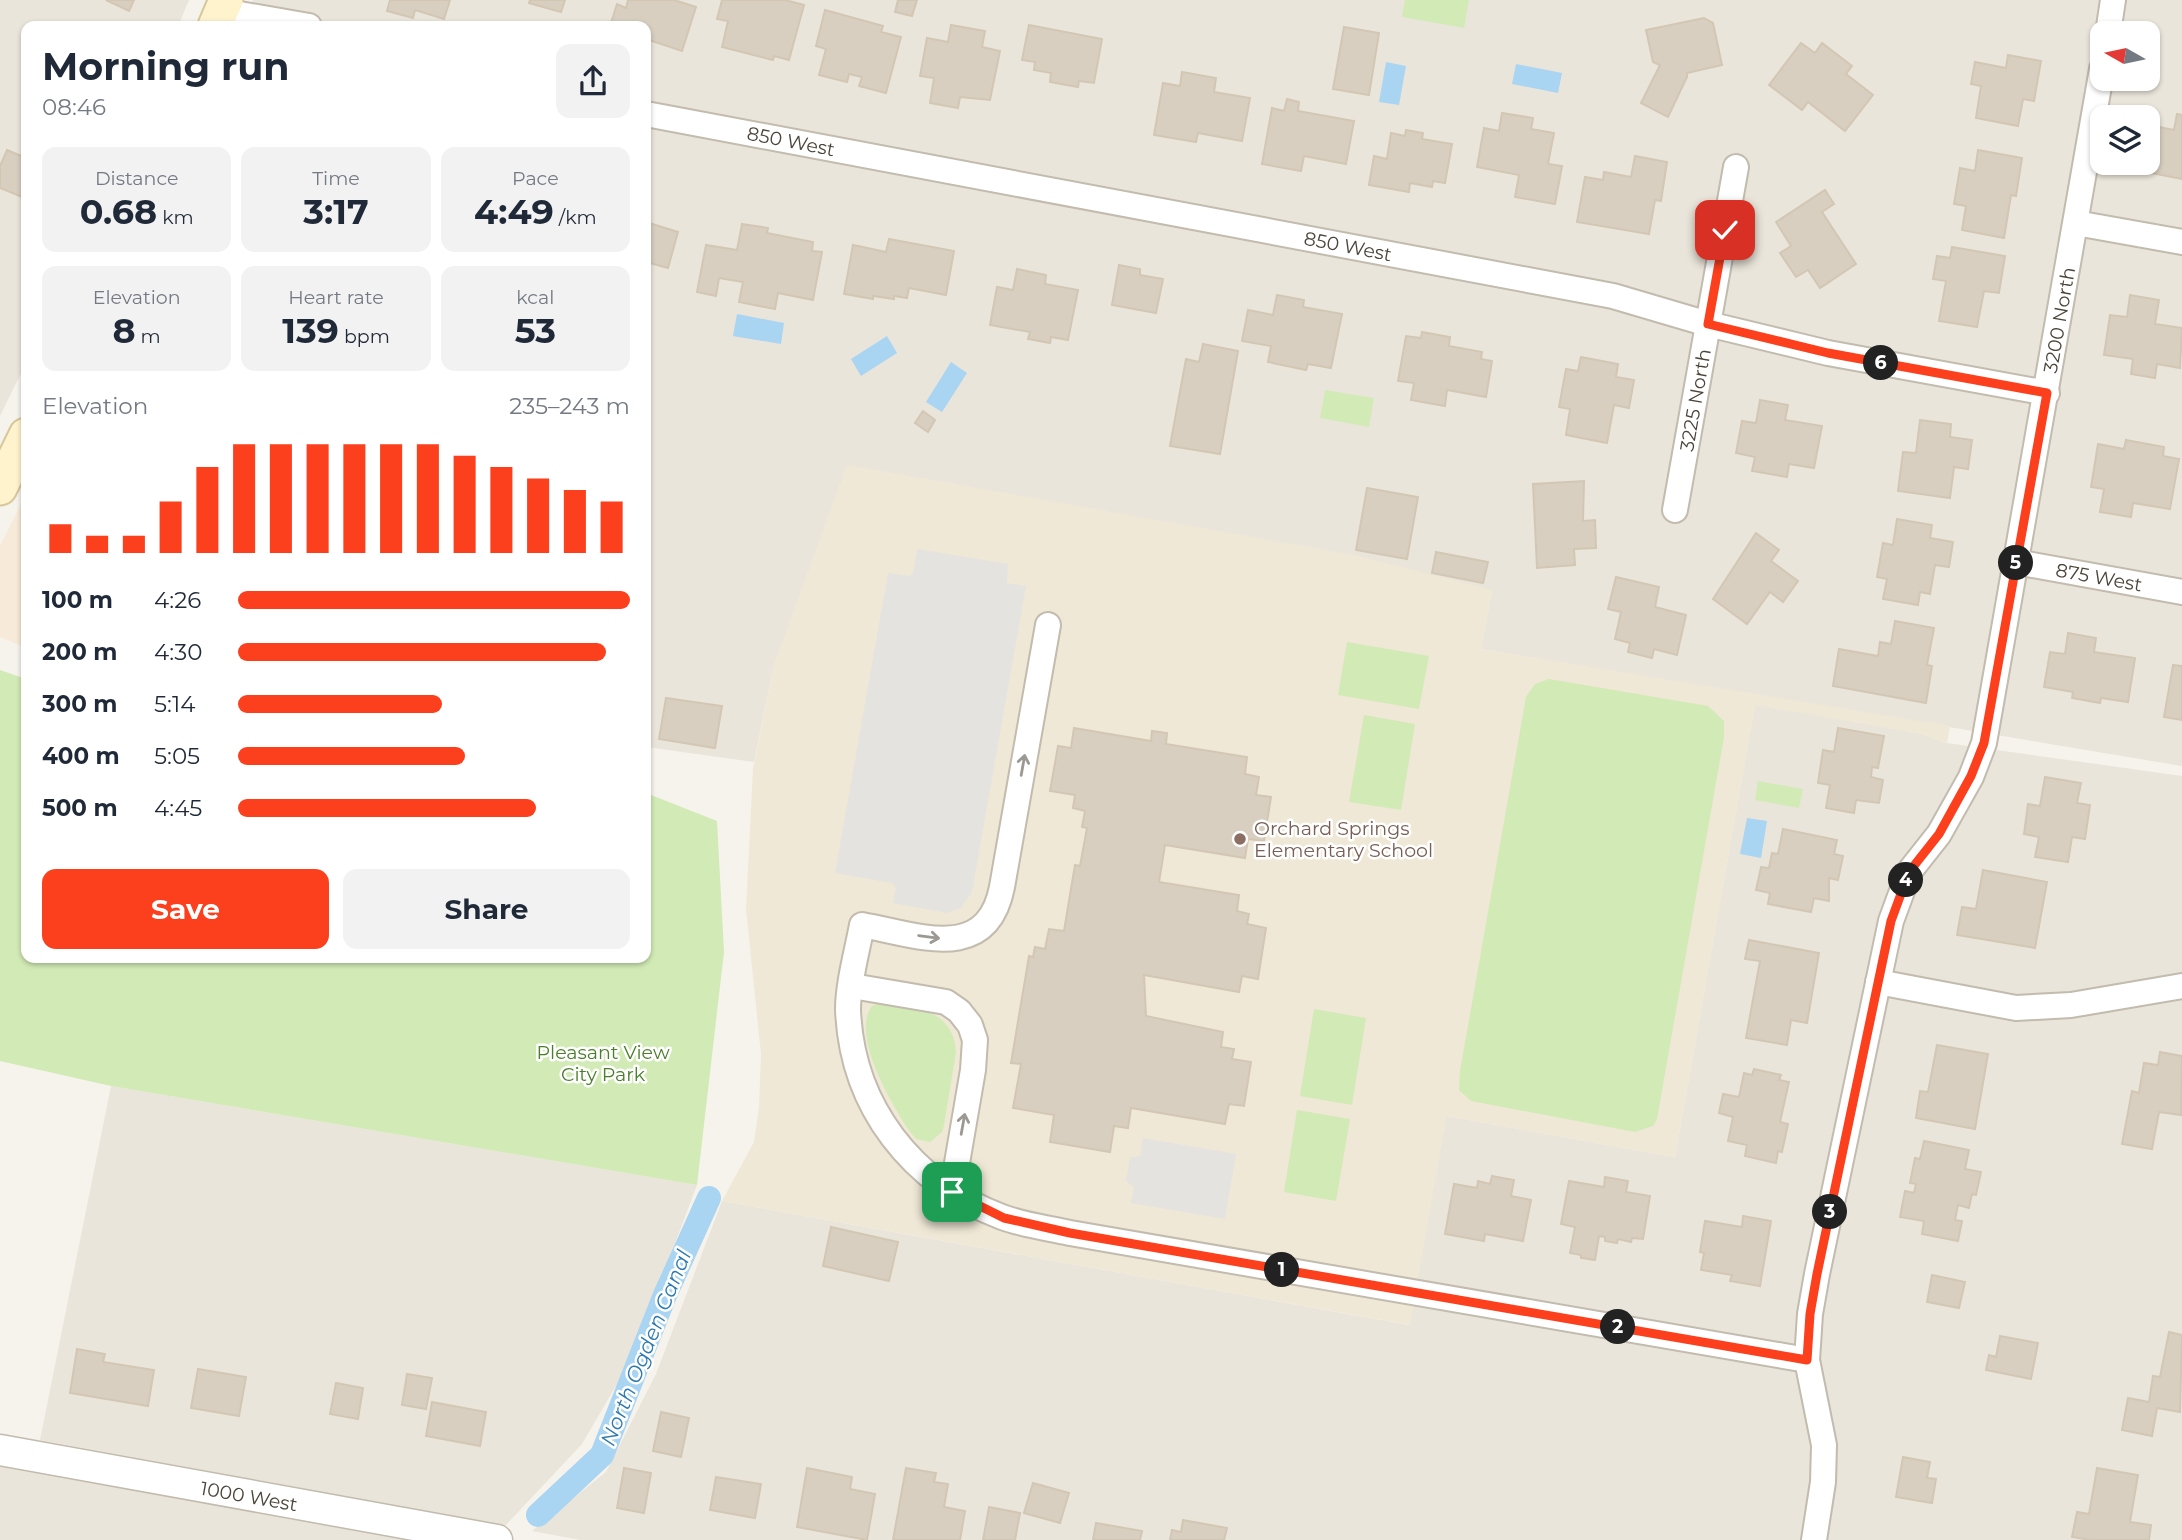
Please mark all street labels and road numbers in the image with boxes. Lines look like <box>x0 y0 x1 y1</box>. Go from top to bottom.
street label: 850 West <box>745 122 837 161</box>
street label: 850 West <box>1302 227 1394 266</box>
street label: 3200 North <box>2039 265 2080 375</box>
street label: 3225 North <box>1675 347 1716 453</box>
street label: 875 West <box>2054 559 2144 596</box>
street label: 1000 West <box>199 1477 299 1516</box>

